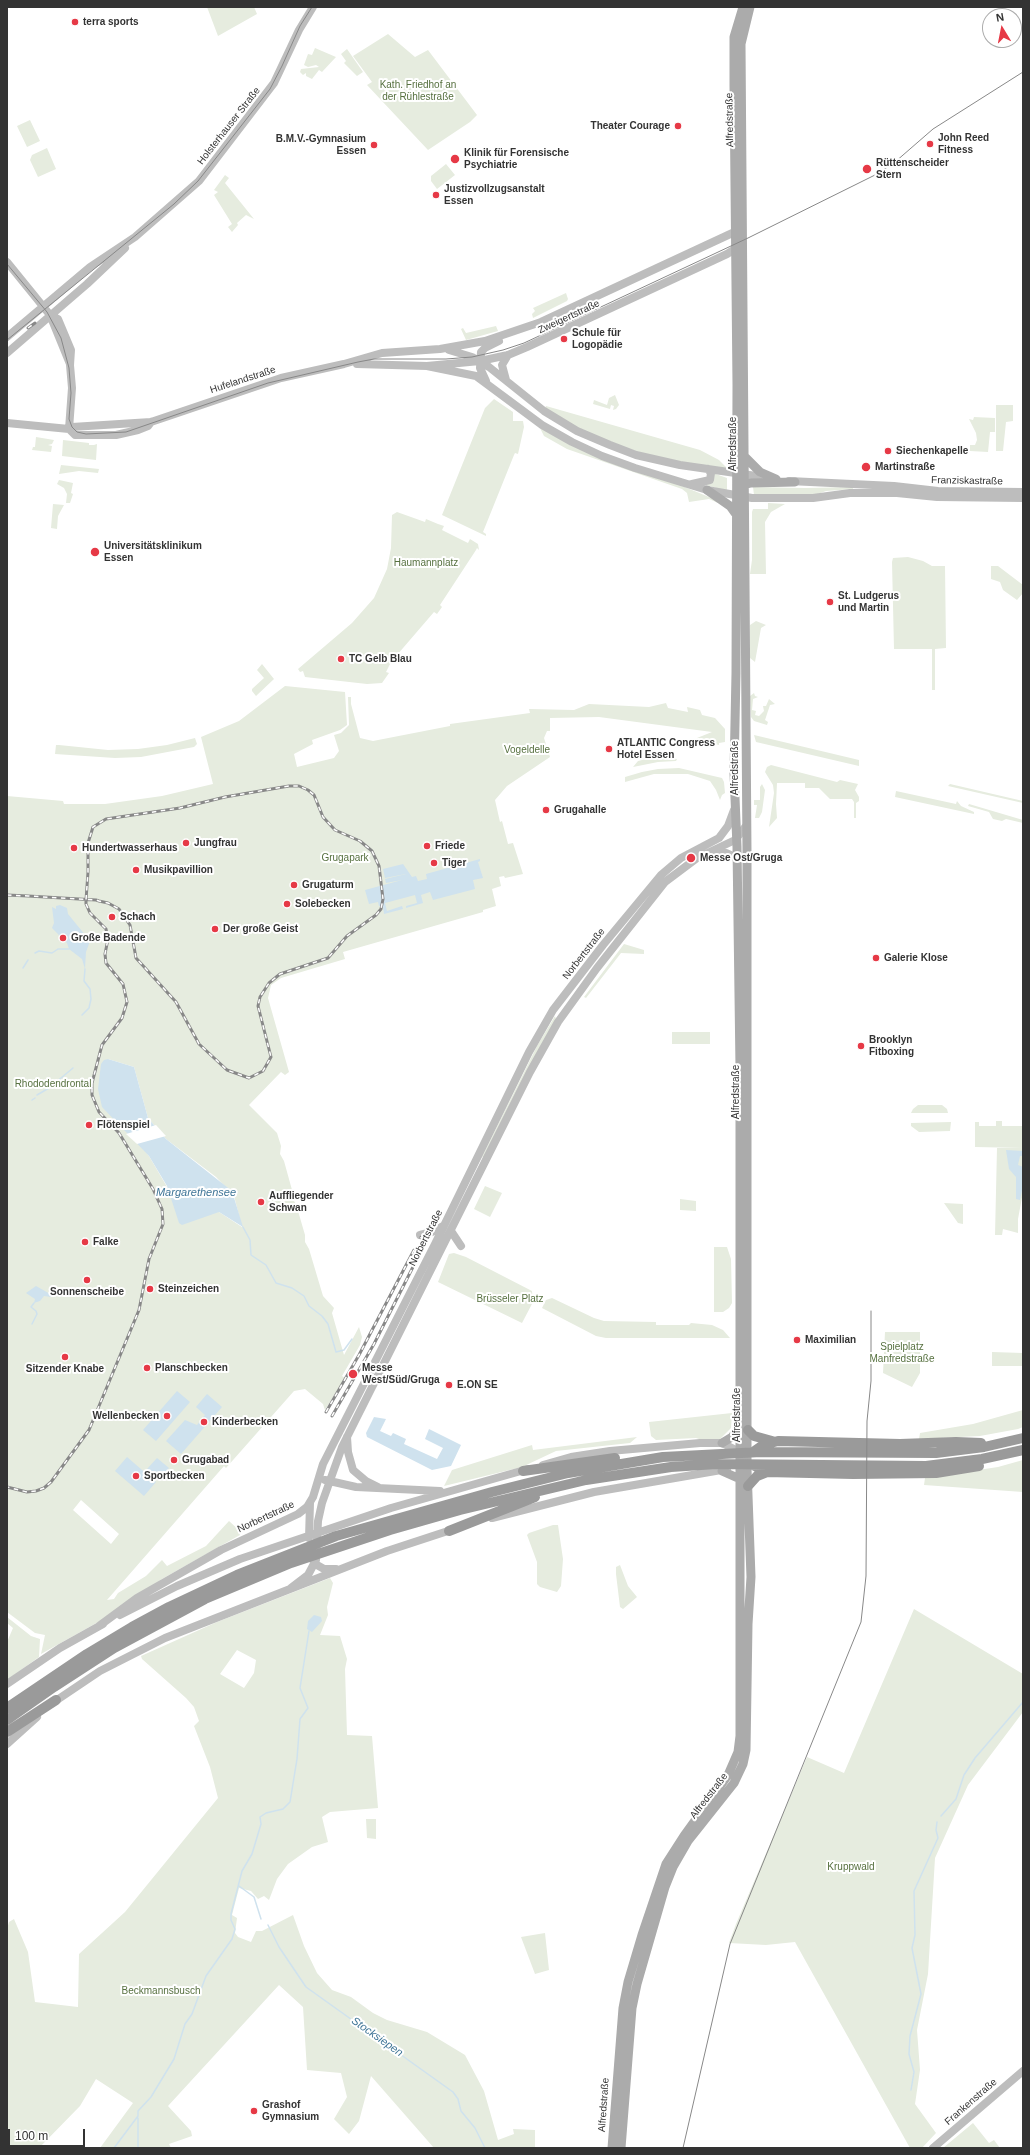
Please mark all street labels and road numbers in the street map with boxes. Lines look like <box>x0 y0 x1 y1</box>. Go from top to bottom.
street label: Holsterhauser Straße <box>195 85 263 167</box>
street label: Alfredstraße <box>724 93 736 147</box>
street label: Zweigertstraße <box>536 297 602 337</box>
street label: Hufelandstraße <box>209 364 277 396</box>
street label: Alfredstraße <box>727 417 739 471</box>
street label: Franziskastraße <box>931 474 1003 488</box>
street label: Alfredstraße <box>729 741 741 795</box>
street label: Norbertstraße <box>560 926 608 982</box>
street label: Alfredstraße <box>730 1065 742 1119</box>
street label: Norbertstraße <box>407 1208 445 1268</box>
street label: Alfredstraße <box>731 1388 743 1442</box>
street label: Norbertstraße <box>236 1499 296 1535</box>
street label: Alfredstraße <box>688 1771 730 1821</box>
street label: Frankenstraße <box>943 2076 999 2128</box>
street label: Alfredstraße <box>596 2077 612 2133</box>

